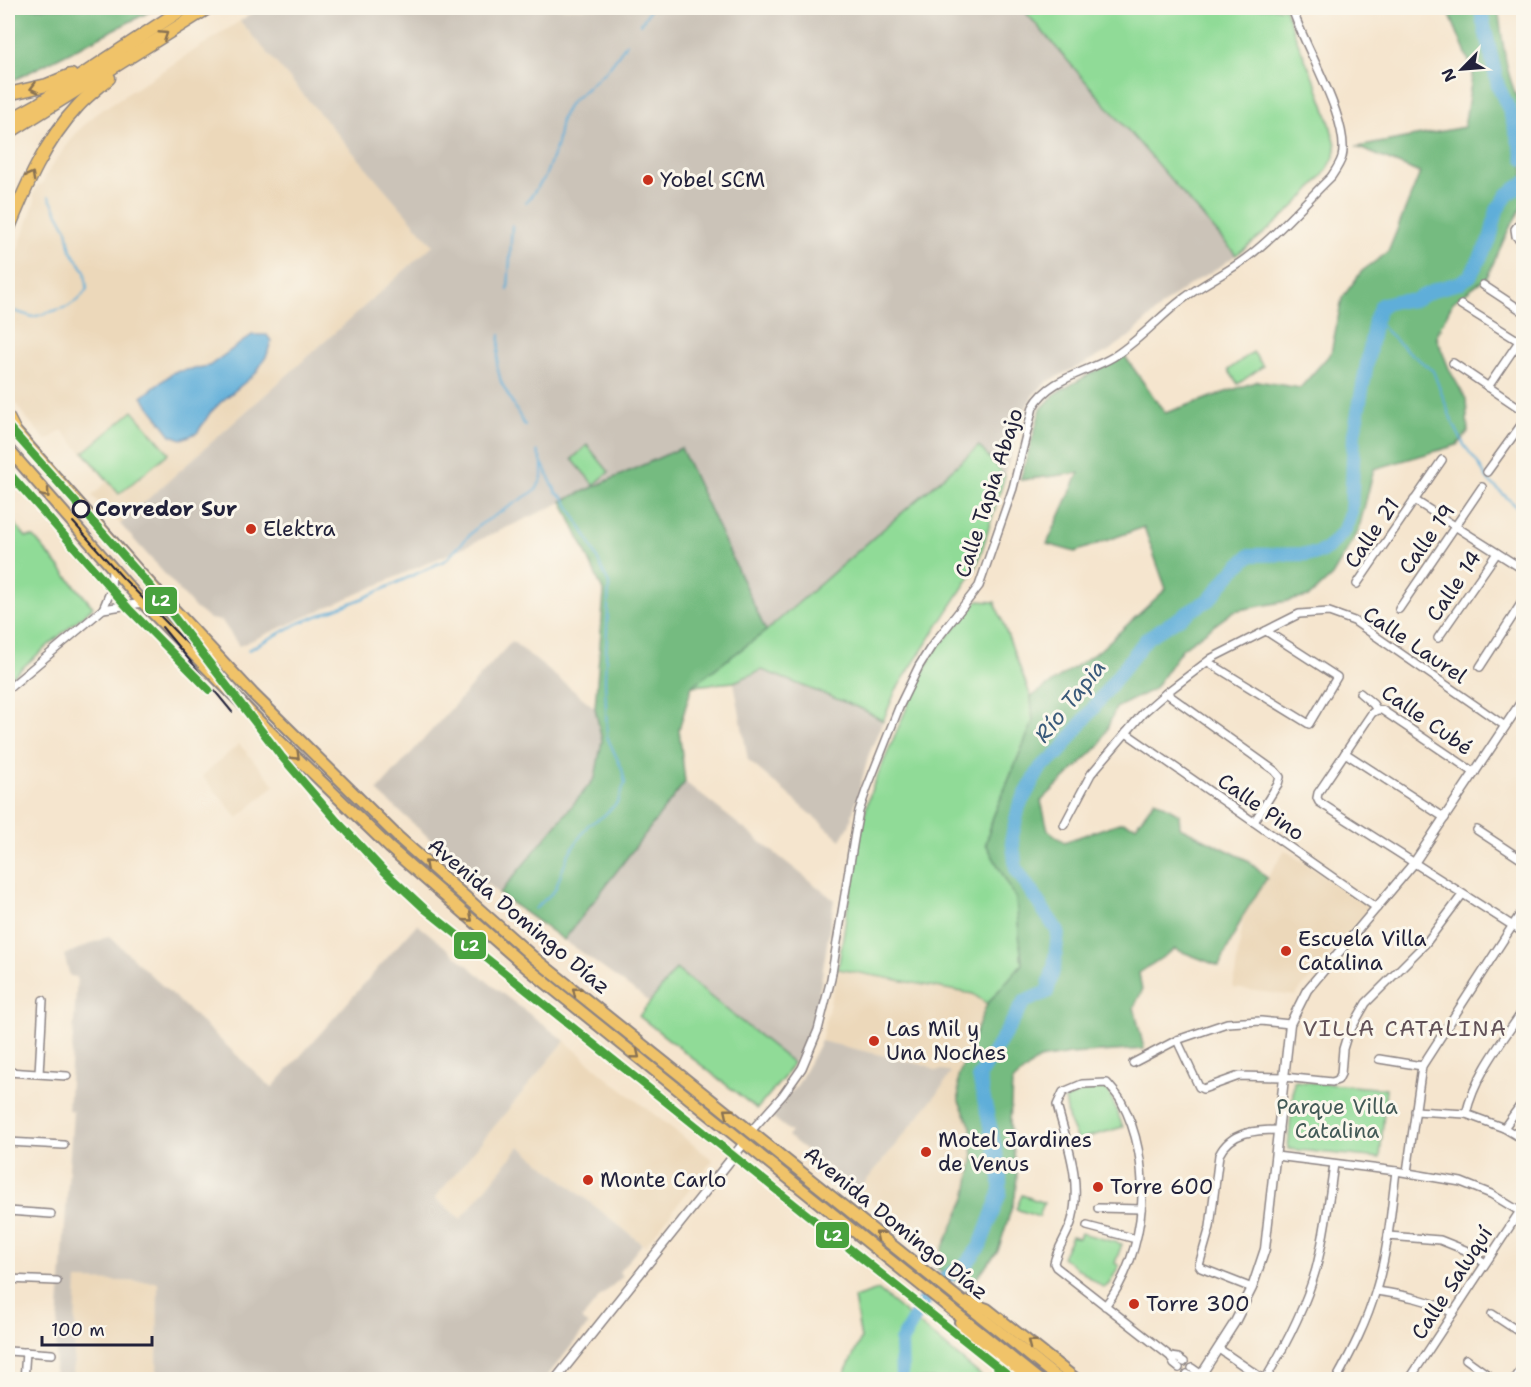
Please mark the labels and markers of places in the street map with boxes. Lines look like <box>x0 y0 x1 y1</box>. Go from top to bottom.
place label: Yobel SCM <box>660 166 765 194</box>
marker: Yobel SCM <box>641 173 655 187</box>
place label: Corredor Sur <box>95 495 237 523</box>
marker: Corredor Sur <box>72 500 90 518</box>
place label: Elektra <box>263 515 336 543</box>
marker: Elektra <box>244 522 258 536</box>
place label: Escuela Villa Catalina <box>1298 925 1426 977</box>
marker: Escuela Villa Catalina <box>1279 944 1293 958</box>
place label: Las Mil y Una Noches <box>886 1015 1006 1067</box>
marker: Las Mil y Una Noches <box>867 1034 881 1048</box>
place label: Motel Jardines de Venus <box>938 1126 1092 1178</box>
marker: Motel Jardines de Venus <box>919 1145 933 1159</box>
place label: Monte Carlo <box>600 1166 726 1194</box>
marker: Monte Carlo <box>581 1173 595 1187</box>
place label: Torre 600 <box>1110 1173 1213 1201</box>
marker: Torre 600 <box>1091 1180 1105 1194</box>
place label: Torre 300 <box>1146 1290 1250 1318</box>
marker: Torre 300 <box>1127 1297 1141 1311</box>

